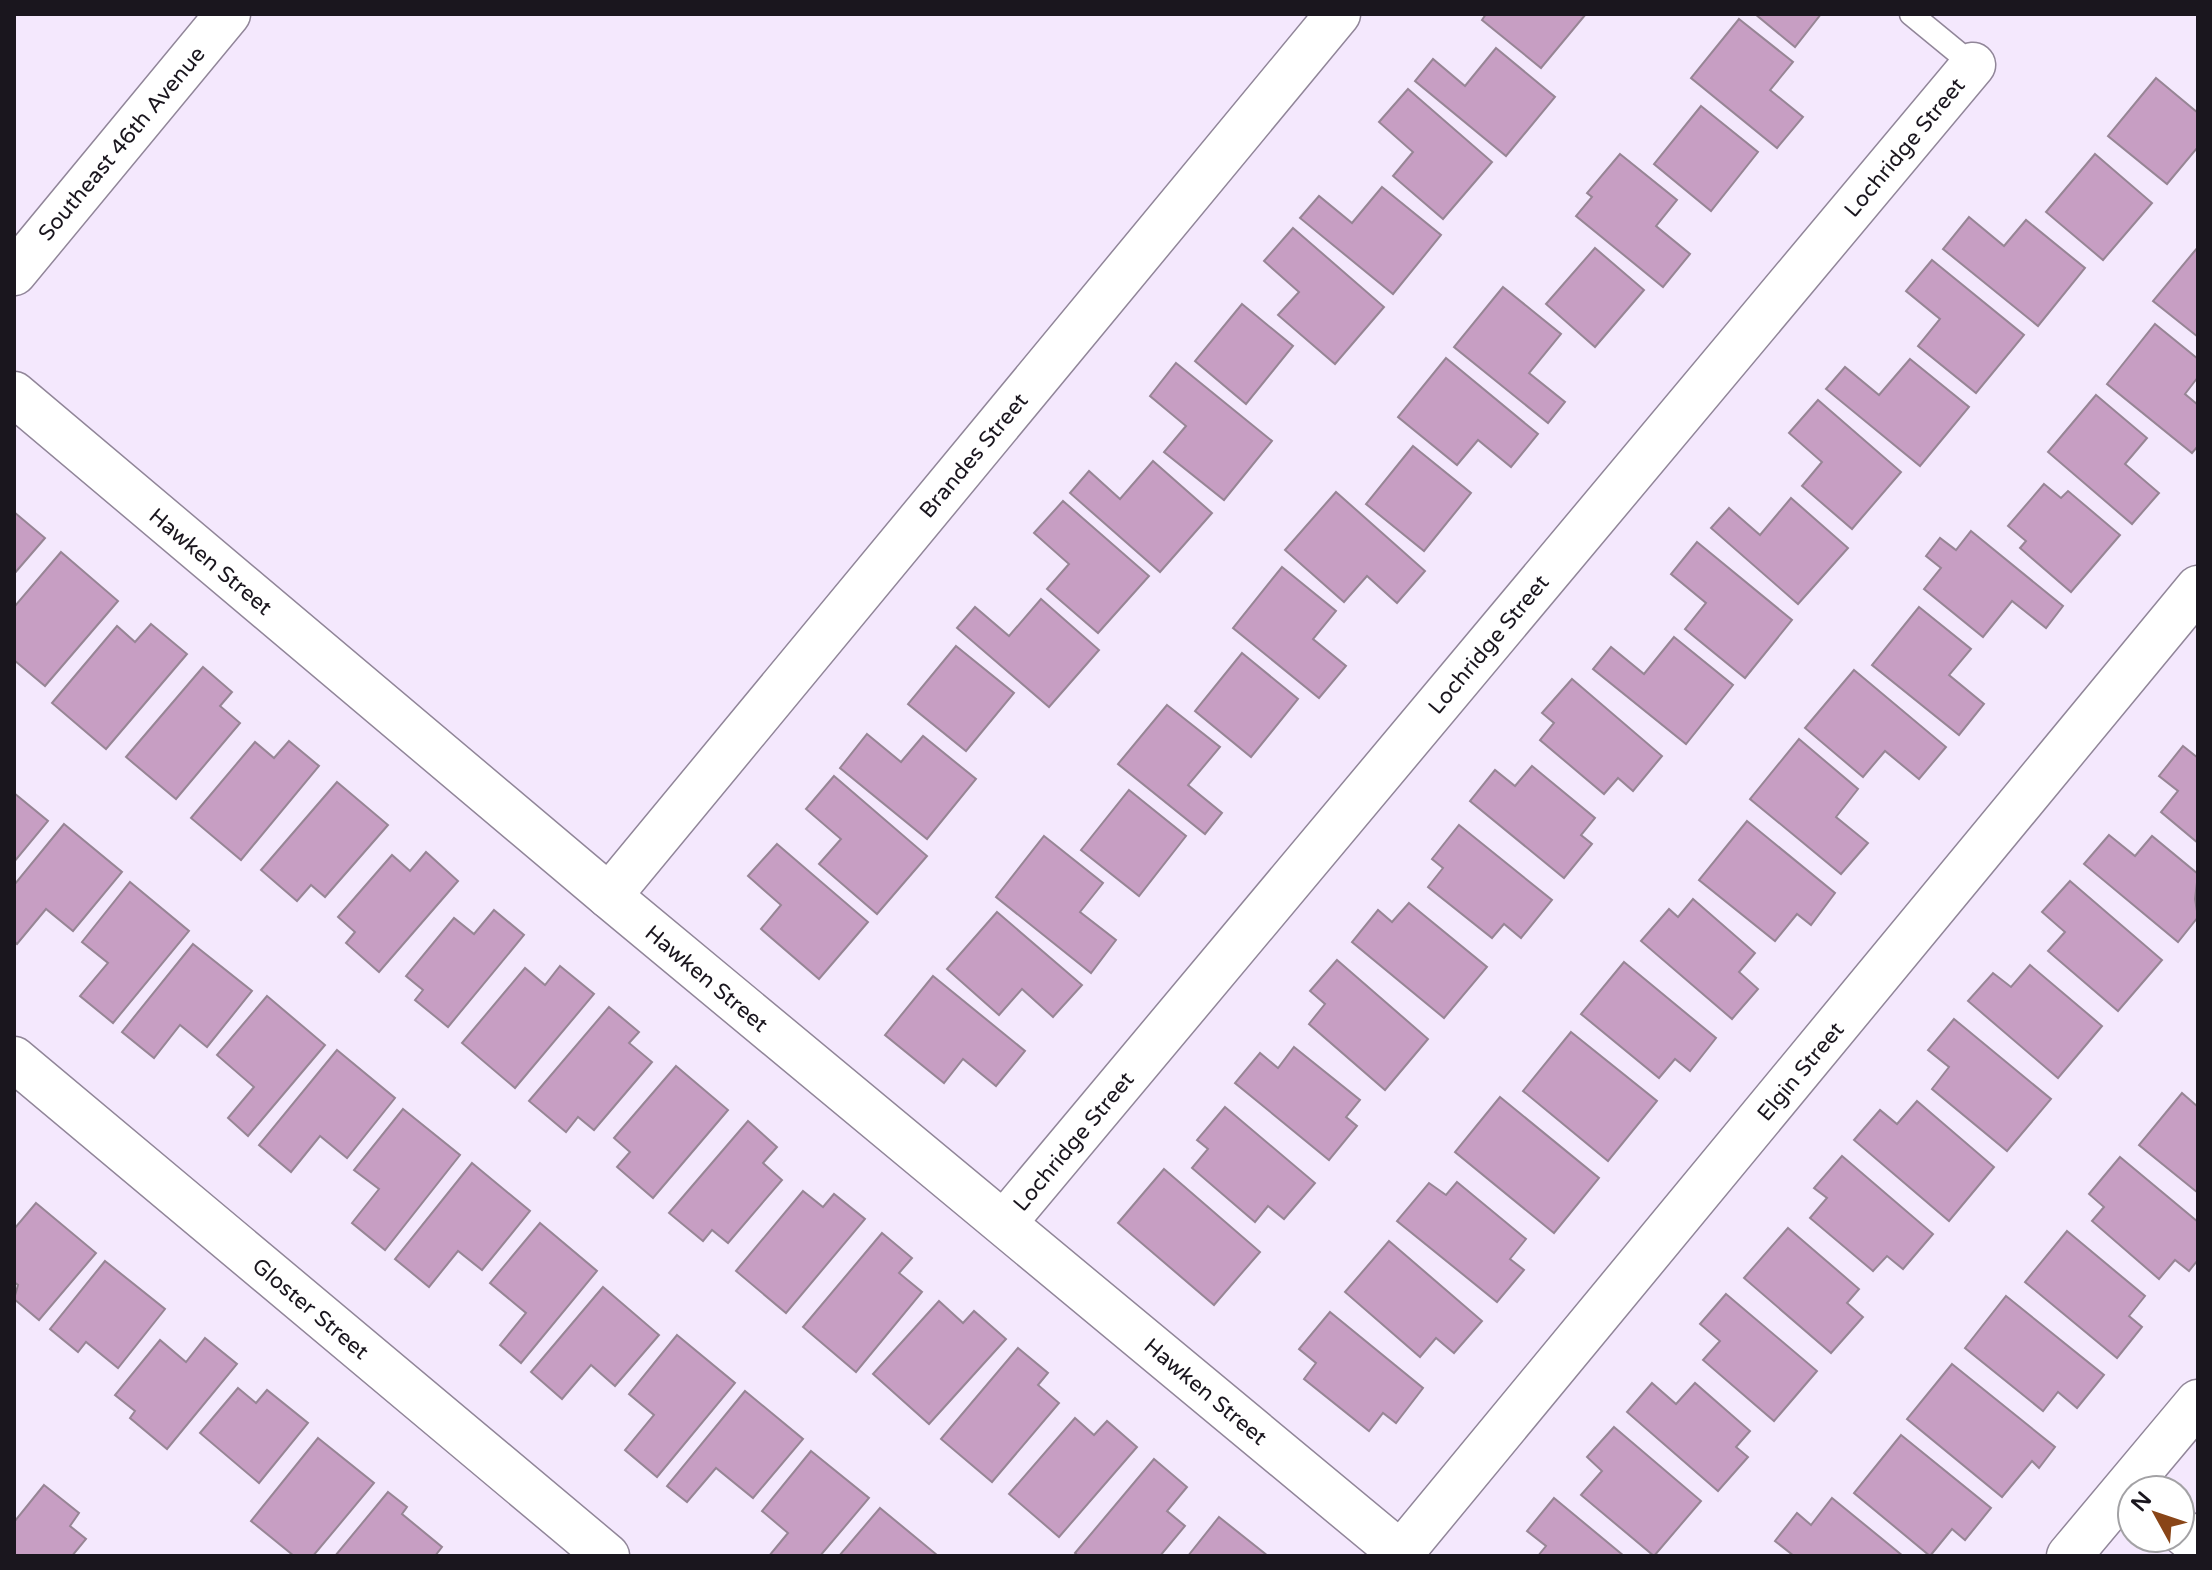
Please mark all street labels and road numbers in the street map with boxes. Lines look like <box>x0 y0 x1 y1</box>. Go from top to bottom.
street label: Southeast 46th Avenue <box>33 41 211 246</box>
street label: Lochridge Street <box>1839 73 1971 223</box>
street label: Brandes Street <box>914 388 1033 523</box>
street label: Hawken Street <box>144 503 277 621</box>
street label: Lochridge Street <box>1423 570 1555 720</box>
street label: Hawken Street <box>640 920 773 1038</box>
street label: Elgin Street <box>1752 1017 1850 1126</box>
street label: Lochridge Street <box>1008 1067 1140 1217</box>
street label: Gloster Street <box>247 1253 374 1365</box>
street label: Hawken Street <box>1139 1333 1272 1451</box>

